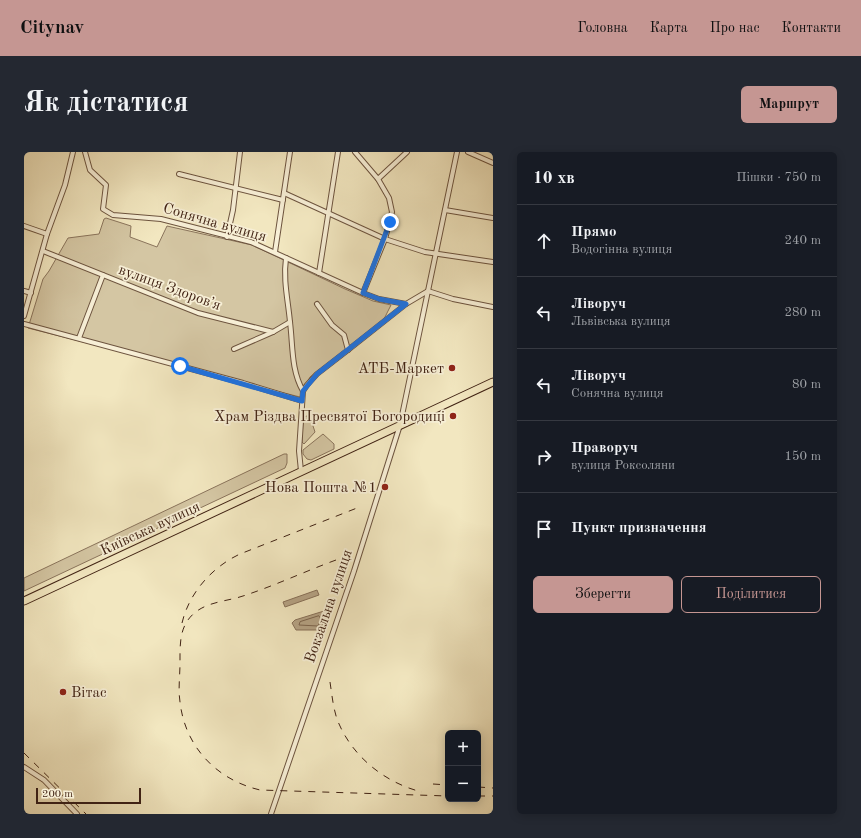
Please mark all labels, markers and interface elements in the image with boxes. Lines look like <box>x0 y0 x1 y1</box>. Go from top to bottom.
text: Citynav <box>20 19 84 38</box>
text: Головна <box>577 21 628 35</box>
text: Карта <box>650 21 688 35</box>
text: Про нас <box>710 21 760 35</box>
text: Контакти <box>782 21 841 35</box>
button: Маршрут <box>741 86 837 123</box>
text: Як дістатися <box>24 90 188 118</box>
text: 10 хв <box>533 170 575 187</box>
text: Пішки · 750 m <box>736 171 821 184</box>
street label: Сонячна вулиця <box>161 202 268 245</box>
route end <box>381 213 399 231</box>
text: Прямо <box>571 225 617 240</box>
icon: ahead <box>533 230 555 252</box>
text: 240 m <box>784 234 821 247</box>
text: Водогінна вулиця <box>571 243 672 256</box>
street label: вулиця Здоровʼя <box>116 263 223 314</box>
text: Ліворуч <box>571 297 626 312</box>
icon: left <box>533 302 555 324</box>
text: 280 m <box>784 306 821 319</box>
text: Львівська вулиця <box>571 315 671 328</box>
route start <box>171 357 189 375</box>
place label: АТБ-Маркет <box>358 362 444 377</box>
marker: АТБ-Маркет <box>447 363 457 373</box>
text: Ліворуч <box>571 369 626 384</box>
icon: left <box>533 374 555 396</box>
text: 80 m <box>792 378 821 391</box>
text: Сонячна вулиця <box>571 387 664 400</box>
place label: Храм Різдва Пресвятої Богородиці <box>214 410 445 425</box>
marker: Храм Різдва Пресвятої Богородиці <box>448 411 458 421</box>
text: Праворуч <box>571 441 638 456</box>
icon: right <box>533 446 555 468</box>
text: 150 m <box>784 450 821 463</box>
text: вулиця Роксоляни <box>571 459 675 472</box>
place label: Нова Пошта №1 <box>265 481 377 496</box>
marker: Нова Пошта №1 <box>380 482 390 492</box>
street label: Київська вулиця <box>98 500 203 559</box>
icon: arrive <box>533 518 555 540</box>
text: Пункт призначення <box>571 521 707 536</box>
street label: Вокзальна вулиця <box>303 548 356 665</box>
button: Зберегти <box>533 576 673 613</box>
button: Поділитися <box>681 576 821 613</box>
place label: Вітас <box>71 686 107 701</box>
marker: Вітас <box>58 687 68 697</box>
map controls <box>445 730 481 802</box>
button: + <box>445 730 481 766</box>
button: − <box>445 766 481 802</box>
scale bar <box>36 786 141 805</box>
text: 200 m <box>42 789 73 800</box>

